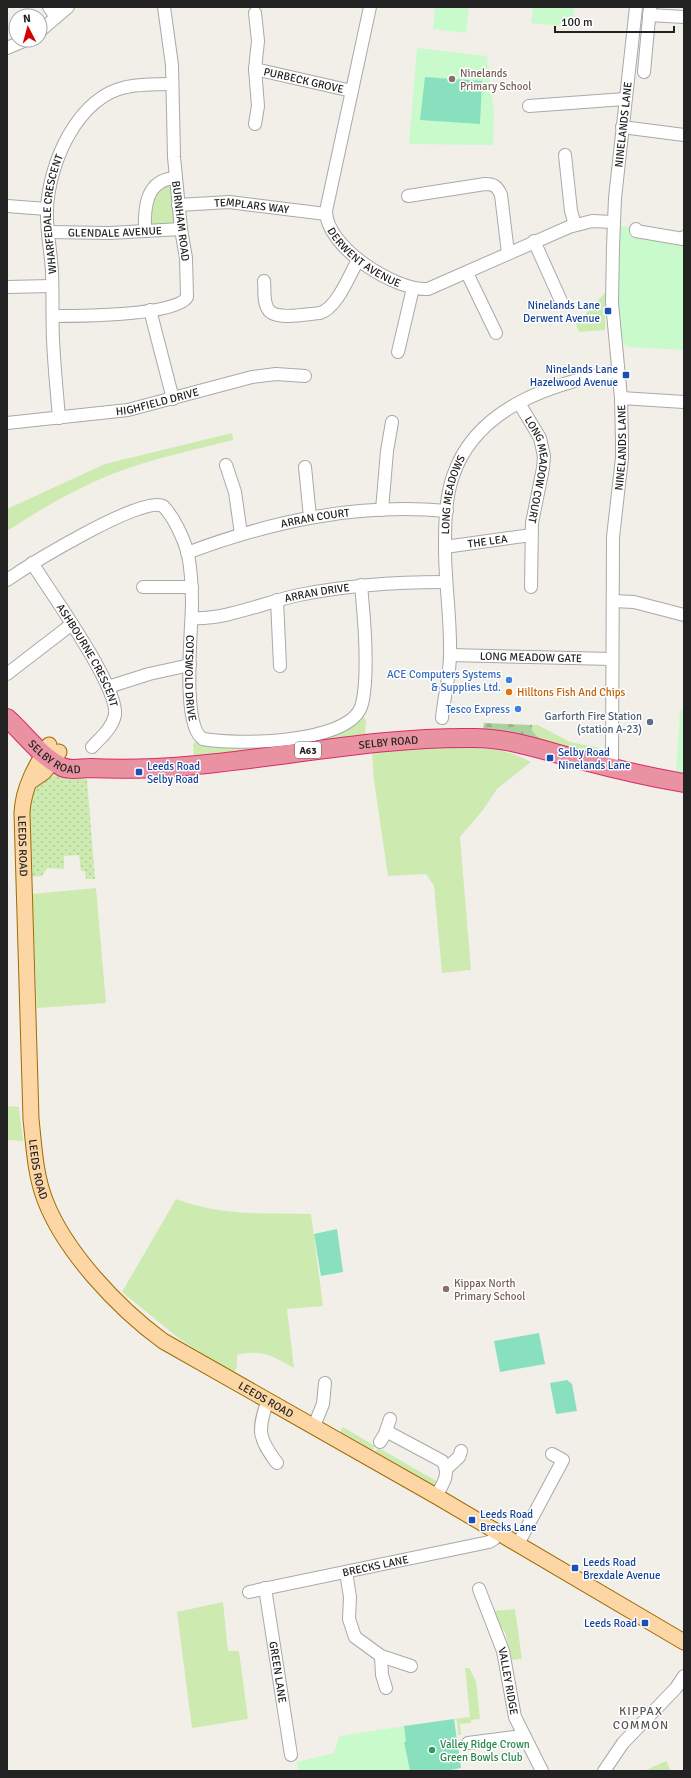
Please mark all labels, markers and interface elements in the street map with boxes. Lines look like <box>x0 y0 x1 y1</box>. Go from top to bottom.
north arrow <box>8 8 48 48</box>
scale bar <box>555 8 674 34</box>
text: N <box>23 12 31 25</box>
text: 100 m <box>561 15 593 30</box>
street label: PURBECK GROVE <box>262 65 345 96</box>
place label: Ninelands Primary School <box>460 67 531 93</box>
marker: Ninelands Primary School <box>447 74 457 84</box>
street label: NINELANDS LANE <box>612 81 635 168</box>
street label: WHARFEDALE CRESCENT <box>41 152 66 274</box>
street label: BURNHAM ROAD <box>169 180 192 262</box>
street label: TEMPLARS WAY <box>214 196 290 216</box>
street label: GLENDALE AVENUE <box>68 224 162 240</box>
street label: DERWENT AVENUE <box>325 225 403 290</box>
place label: Ninelands Lane Derwent Avenue <box>523 299 600 325</box>
marker: Ninelands Lane Derwent Avenue <box>603 306 613 316</box>
place label: Ninelands Lane Hazelwood Avenue <box>530 363 618 389</box>
marker: Ninelands Lane Hazelwood Avenue <box>621 370 631 380</box>
street label: HIGHFIELD DRIVE <box>115 385 200 418</box>
street label: NINELANDS LANE <box>612 404 629 491</box>
street label: LONG MEADOW COURT <box>522 414 550 525</box>
street label: LONG MEADOWS <box>439 453 468 534</box>
street label: ARRAN COURT <box>279 506 351 531</box>
street label: THE LEA <box>467 532 509 551</box>
street label: ARRAN DRIVE <box>283 581 350 605</box>
street label: ASHBOURNE CRESCENT <box>54 601 120 709</box>
street label: COTSWOLD DRIVE <box>182 635 199 723</box>
street label: LONG MEADOW GATE <box>480 650 582 665</box>
place label: ACE Computers Systems & Supplies Ltd. <box>387 668 501 694</box>
marker: ACE Computers Systems & Supplies Ltd. <box>504 675 514 685</box>
place label: Hilltons Fish And Chips <box>517 686 626 699</box>
marker: Hilltons Fish And Chips <box>504 687 514 697</box>
place label: Tesco Express <box>446 703 510 716</box>
marker: Tesco Express <box>513 704 523 714</box>
place label: Garforth Fire Station (station A-23) <box>545 710 642 736</box>
marker: Garforth Fire Station (station A-23) <box>645 717 655 727</box>
street label: SELBY ROAD <box>358 733 418 752</box>
street label: SELBY ROAD <box>25 737 81 776</box>
road number: A63 <box>295 742 321 758</box>
place label: Selby Road Ninelands Lane <box>558 746 631 772</box>
marker: Selby Road Ninelands Lane <box>545 753 555 763</box>
place label: Leeds Road Selby Road <box>147 760 200 786</box>
marker: Leeds Road Selby Road <box>134 767 144 777</box>
street label: LEEDS ROAD <box>15 815 30 877</box>
street label: LEEDS ROAD <box>26 1138 50 1201</box>
place label: Kippax North Primary School <box>454 1277 525 1303</box>
marker: Kippax North Primary School <box>441 1284 451 1294</box>
street label: LEEDS ROAD <box>236 1379 296 1421</box>
place label: Leeds Road Brecks Lane <box>480 1508 537 1534</box>
marker: Leeds Road Brecks Lane <box>467 1515 477 1525</box>
street label: BRECKS LANE <box>341 1553 410 1579</box>
place label: Leeds Road Brexdale Avenue <box>583 1556 661 1582</box>
marker: Leeds Road Brexdale Avenue <box>570 1563 580 1573</box>
place label: Leeds Road <box>584 1617 637 1630</box>
marker: Leeds Road <box>640 1618 650 1628</box>
street label: GREEN LANE <box>266 1640 289 1704</box>
street label: VALLEY RIDGE <box>495 1645 520 1716</box>
district label: KIPPAX COMMON <box>613 1704 669 1733</box>
place label: Valley Ridge Crown Green Bowls Club <box>440 1738 530 1764</box>
marker: Valley Ridge Crown Green Bowls Club <box>427 1745 437 1755</box>

